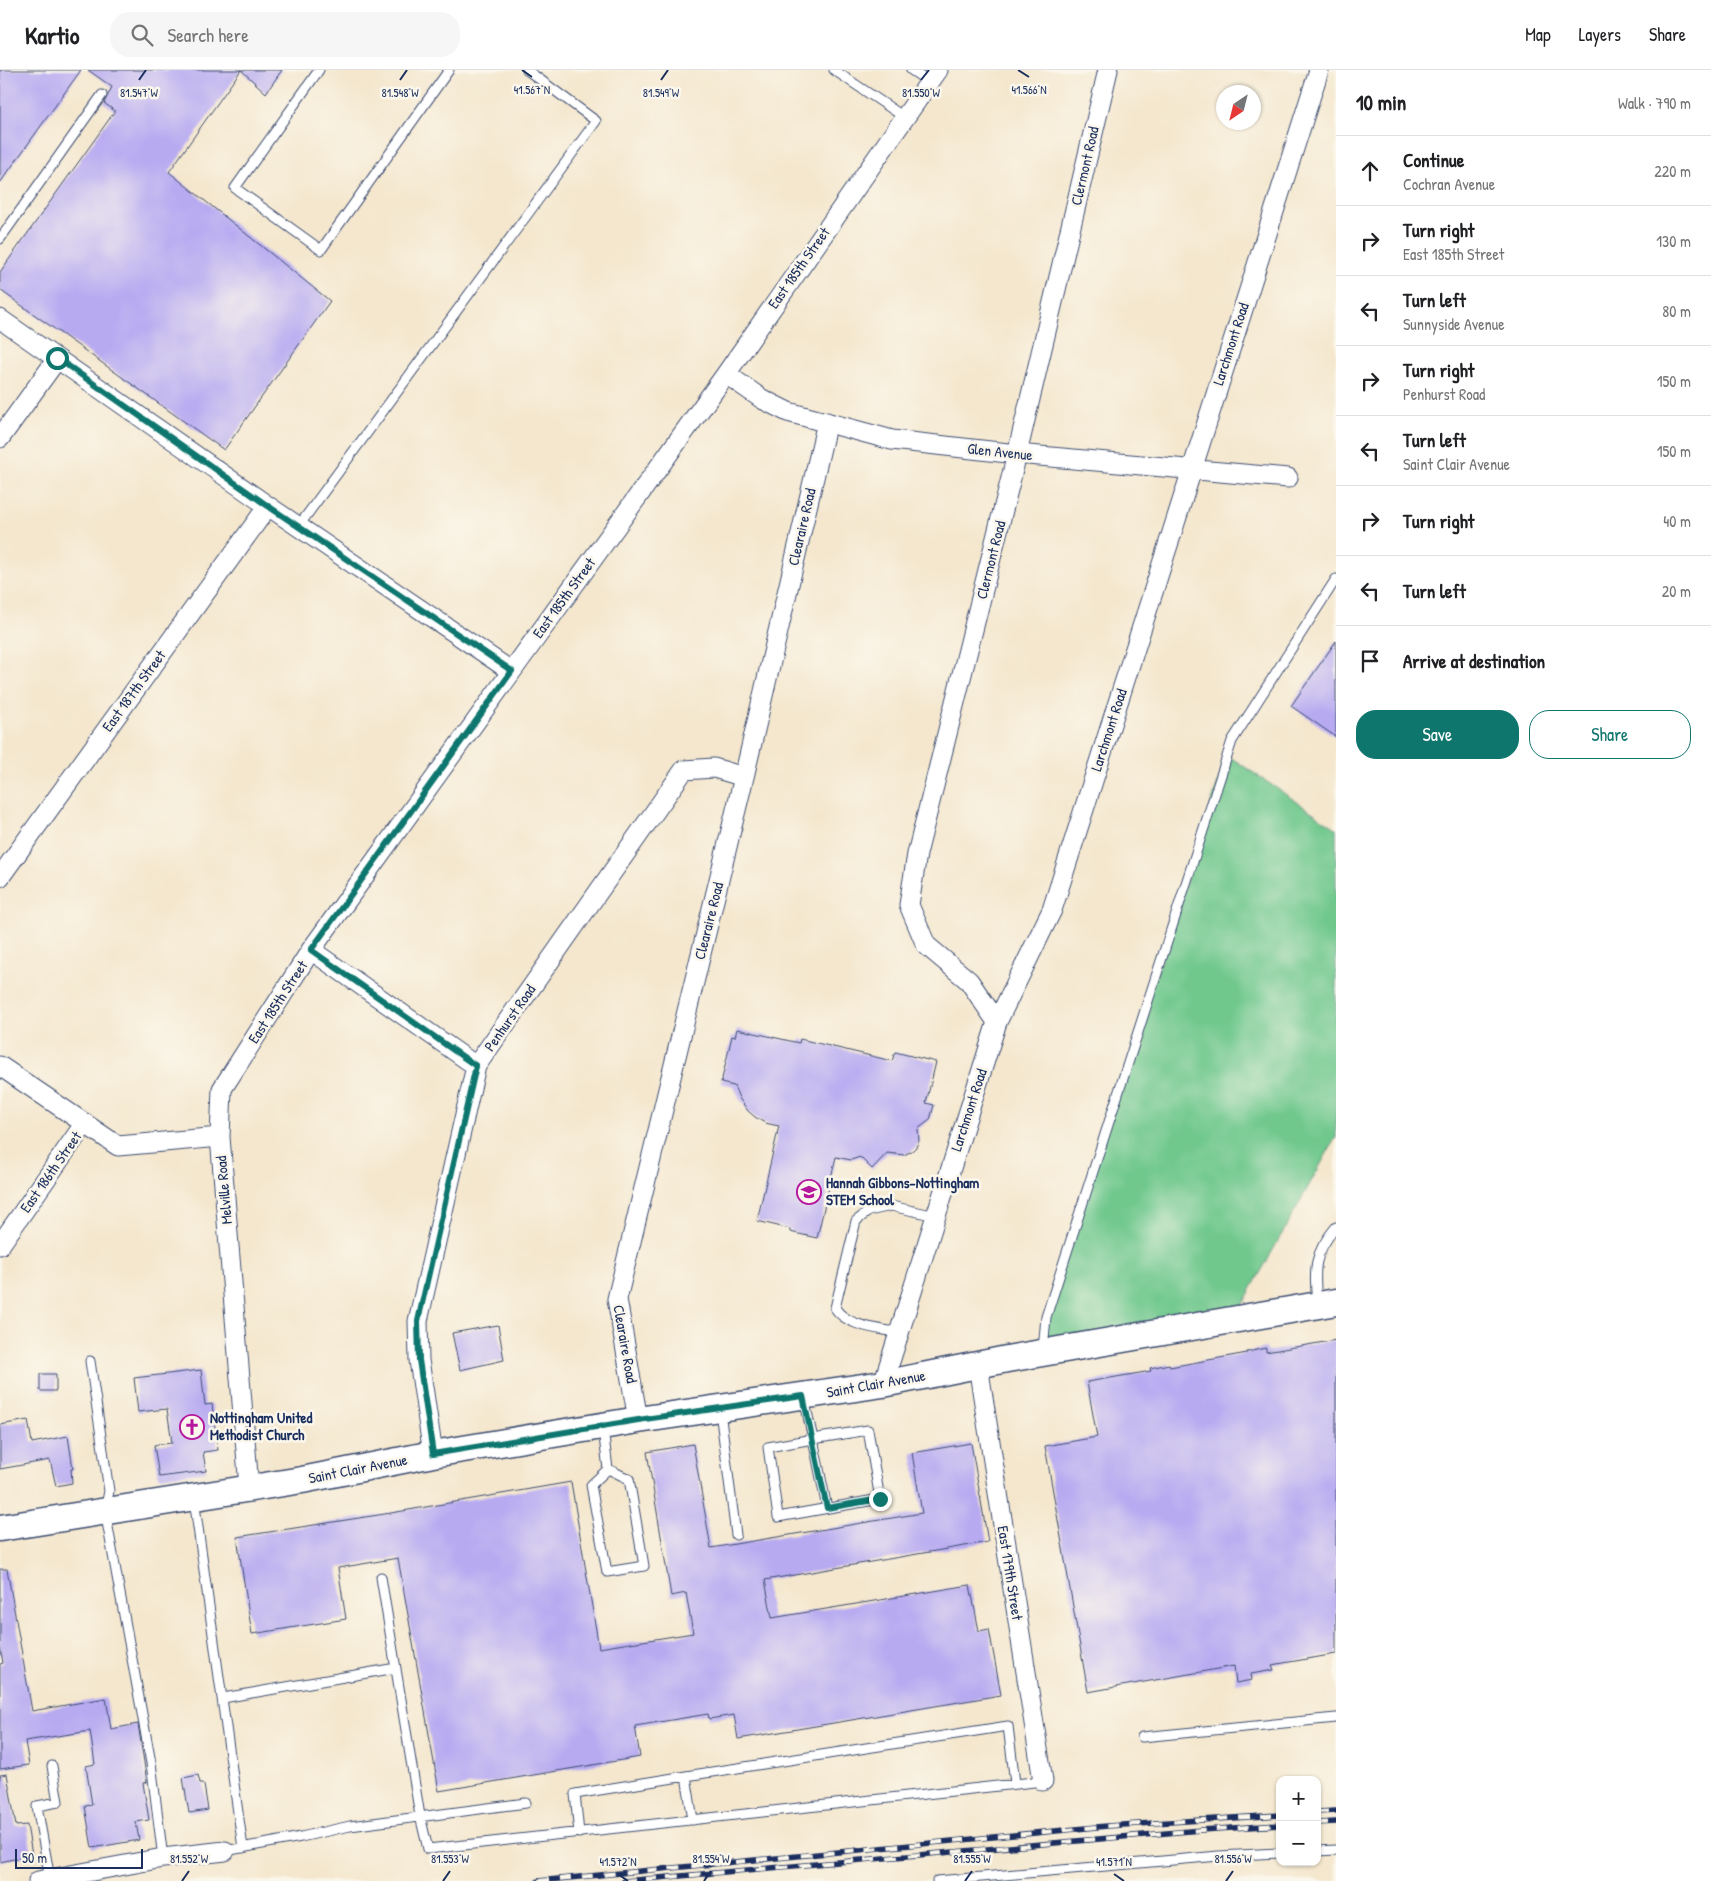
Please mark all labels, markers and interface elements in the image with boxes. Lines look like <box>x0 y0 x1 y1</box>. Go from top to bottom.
search box <box>110 12 460 57</box>
text: Kartio <box>25 19 80 51</box>
icon: search <box>128 21 156 49</box>
text: Search here <box>168 22 249 48</box>
text: Map <box>1525 22 1551 47</box>
text: Layers <box>1579 22 1621 47</box>
text: Share <box>1649 22 1686 47</box>
text: 41.567°N <box>514 81 550 98</box>
text: 41.566°N <box>1011 81 1047 98</box>
text: 81.547°W <box>120 84 159 101</box>
text: 81.548°W <box>381 84 419 101</box>
text: 81.549°W <box>643 84 680 101</box>
text: 81.550°W <box>902 84 941 101</box>
north arrow <box>1216 85 1261 130</box>
text: 10 min <box>1356 88 1406 117</box>
text: Walk · 790 m <box>1618 92 1691 114</box>
street label: Clermont Road <box>1065 124 1104 207</box>
text: Continue <box>1403 147 1464 173</box>
icon: ahead <box>1356 157 1384 185</box>
text: 220 m <box>1654 160 1691 182</box>
text: Cochran Avenue <box>1403 173 1495 195</box>
text: Turn right <box>1403 217 1474 243</box>
street label: East 185th Street <box>763 222 835 313</box>
icon: right <box>1356 227 1384 255</box>
text: 130 m <box>1656 230 1691 252</box>
text: East 185th Street <box>1403 243 1504 265</box>
text: Turn left <box>1403 287 1466 313</box>
icon: left <box>1356 297 1384 325</box>
street label: Larchmont Road <box>1207 300 1254 388</box>
text: 80 m <box>1662 300 1691 322</box>
text: Sunnyside Avenue <box>1403 313 1505 335</box>
route start <box>46 347 69 370</box>
text: Turn right <box>1403 357 1474 383</box>
icon: right <box>1356 367 1384 395</box>
text: 150 m <box>1657 370 1691 392</box>
text: Penhurst Road <box>1403 383 1485 405</box>
text: Turn left <box>1403 427 1466 453</box>
icon: left <box>1356 437 1384 465</box>
street label: Glen Avenue <box>966 438 1034 465</box>
text: 150 m <box>1657 440 1691 462</box>
text: Saint Clair Avenue <box>1403 453 1510 475</box>
street label: Clearaire Road <box>782 486 821 568</box>
icon: right <box>1356 507 1384 535</box>
text: Turn right <box>1403 508 1474 534</box>
text: 40 m <box>1663 510 1691 532</box>
street label: Clermont Road <box>971 518 1010 601</box>
street label: East 185th Street <box>527 552 601 642</box>
icon: left <box>1356 577 1384 605</box>
text: Turn left <box>1403 578 1466 604</box>
text: 20 m <box>1662 580 1691 602</box>
street label: East 187th Street <box>97 645 171 736</box>
icon: arrive <box>1356 647 1384 675</box>
text: Arrive at destination <box>1403 648 1545 674</box>
street label: Larchmont Road <box>1085 686 1132 774</box>
button: Save <box>1356 710 1519 759</box>
button: Share <box>1529 710 1691 759</box>
street label: Clearaire Road <box>689 880 728 962</box>
street label: East 185th Street <box>243 955 313 1047</box>
street label: Penhurst Road <box>479 980 540 1055</box>
street label: Larchmont Road <box>945 1066 992 1154</box>
street label: East 186th Street <box>15 1126 87 1217</box>
street label: Melville Road <box>210 1155 237 1225</box>
place label: Hannah Gibbons-Nottingham STEM School <box>826 1172 979 1210</box>
school or university icon: Hannah Gibbons-Nottingham STEM School <box>796 1179 822 1205</box>
street label: Clearaire Road <box>608 1303 643 1385</box>
street label: Saint Clair Avenue <box>825 1364 927 1403</box>
place label: Nottingham United Methodist Church <box>210 1407 313 1445</box>
church icon: Nottingham United Methodist Church <box>179 1414 205 1440</box>
street label: Saint Clair Avenue <box>307 1449 409 1488</box>
route end <box>869 1488 892 1511</box>
street label: East 179th Street <box>993 1524 1028 1622</box>
map controls <box>1276 1776 1321 1866</box>
button: + <box>1276 1776 1321 1821</box>
button: − <box>1276 1821 1321 1866</box>
scale bar <box>15 1846 142 1869</box>
text: 50 m <box>22 1848 47 1867</box>
text: 81.552°W <box>170 1850 209 1867</box>
text: 81.553°W <box>431 1850 470 1867</box>
text: 81.554°W <box>693 1850 730 1867</box>
text: 81.555°W <box>953 1850 991 1867</box>
text: 81.556°W <box>1214 1850 1252 1867</box>
text: 41.572°N <box>599 1853 637 1870</box>
text: 41.571°N <box>1096 1853 1132 1870</box>

